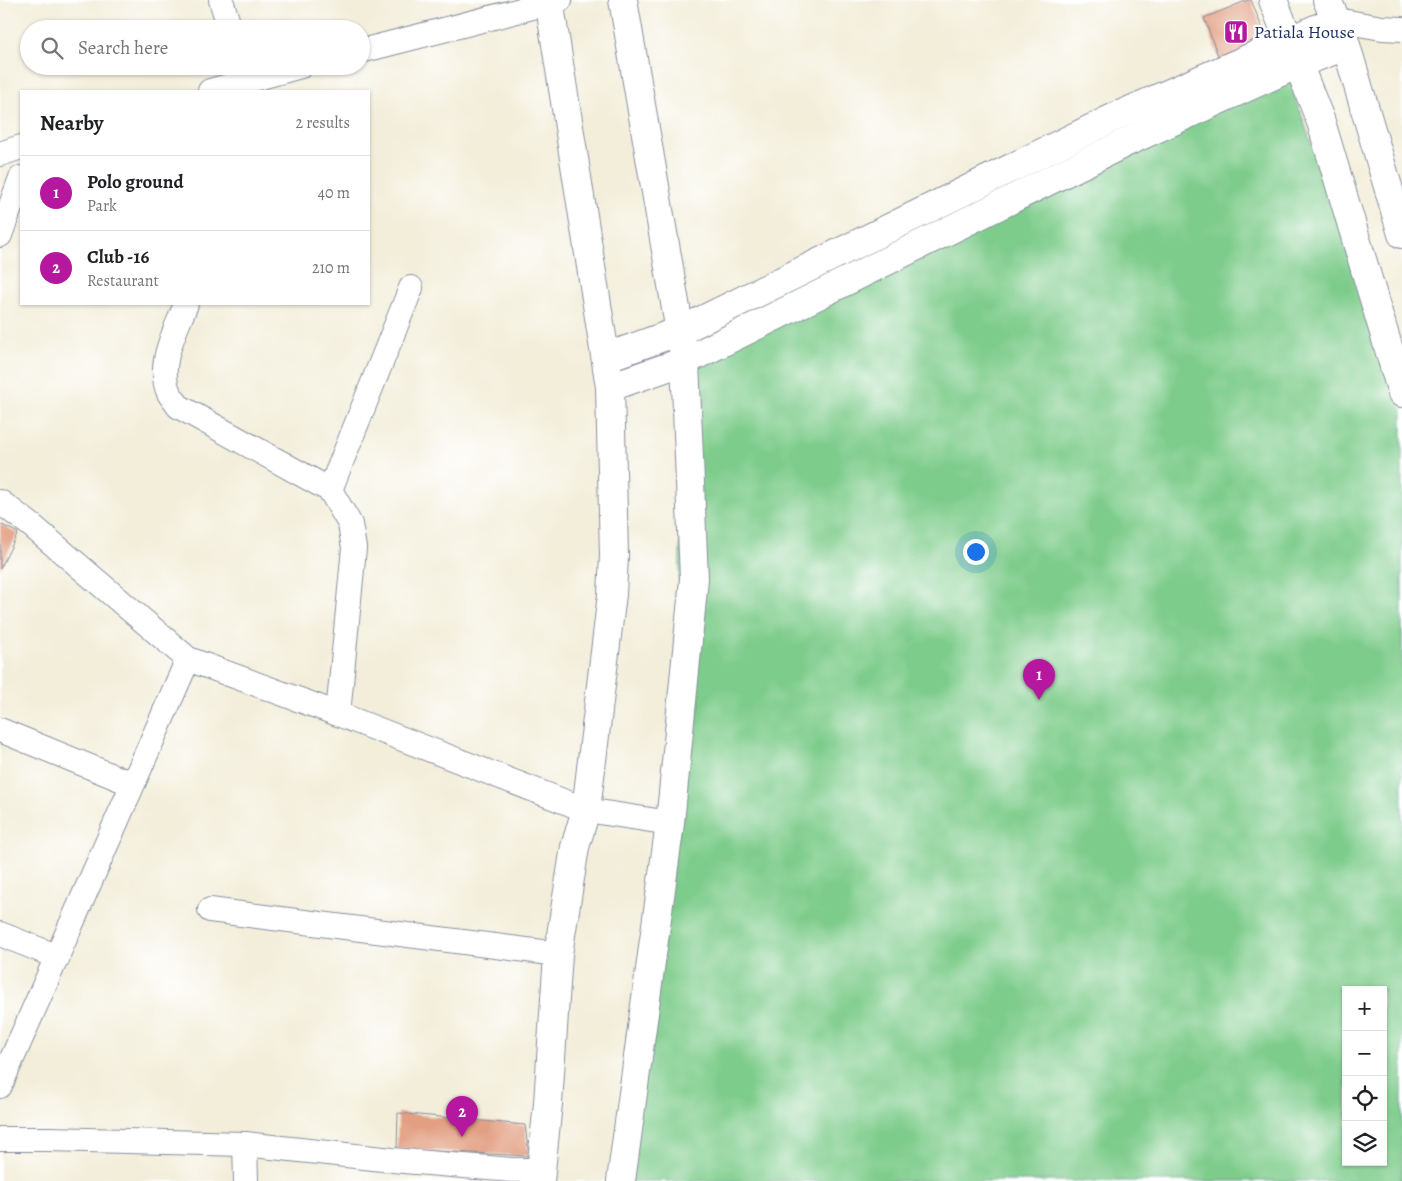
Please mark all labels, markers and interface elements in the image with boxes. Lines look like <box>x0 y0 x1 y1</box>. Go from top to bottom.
restaurant icon: Patiala House <box>1223 19 1249 45</box>
search box <box>20 20 370 75</box>
place label: Patiala House <box>1254 20 1355 44</box>
icon: search <box>38 34 66 62</box>
text: Search here <box>78 35 168 61</box>
text: Nearby <box>40 109 103 137</box>
text: 2 results <box>295 112 350 134</box>
text: Polo ground <box>87 169 184 195</box>
text: 1 <box>53 182 59 204</box>
text: 40 m <box>318 182 350 204</box>
text: Park <box>87 195 117 217</box>
text: Club -16 <box>87 244 149 270</box>
text: 2 <box>52 257 60 279</box>
text: 210 m <box>312 257 350 279</box>
text: Restaurant <box>87 270 159 292</box>
your location <box>963 539 989 565</box>
pin: 1 <box>1023 659 1055 700</box>
map controls <box>1342 986 1387 1166</box>
button: + <box>1342 986 1387 1031</box>
button: − <box>1342 1031 1387 1076</box>
button: locate <box>1342 1076 1387 1121</box>
pin: 2 <box>446 1096 478 1137</box>
button: layers <box>1342 1121 1387 1166</box>

